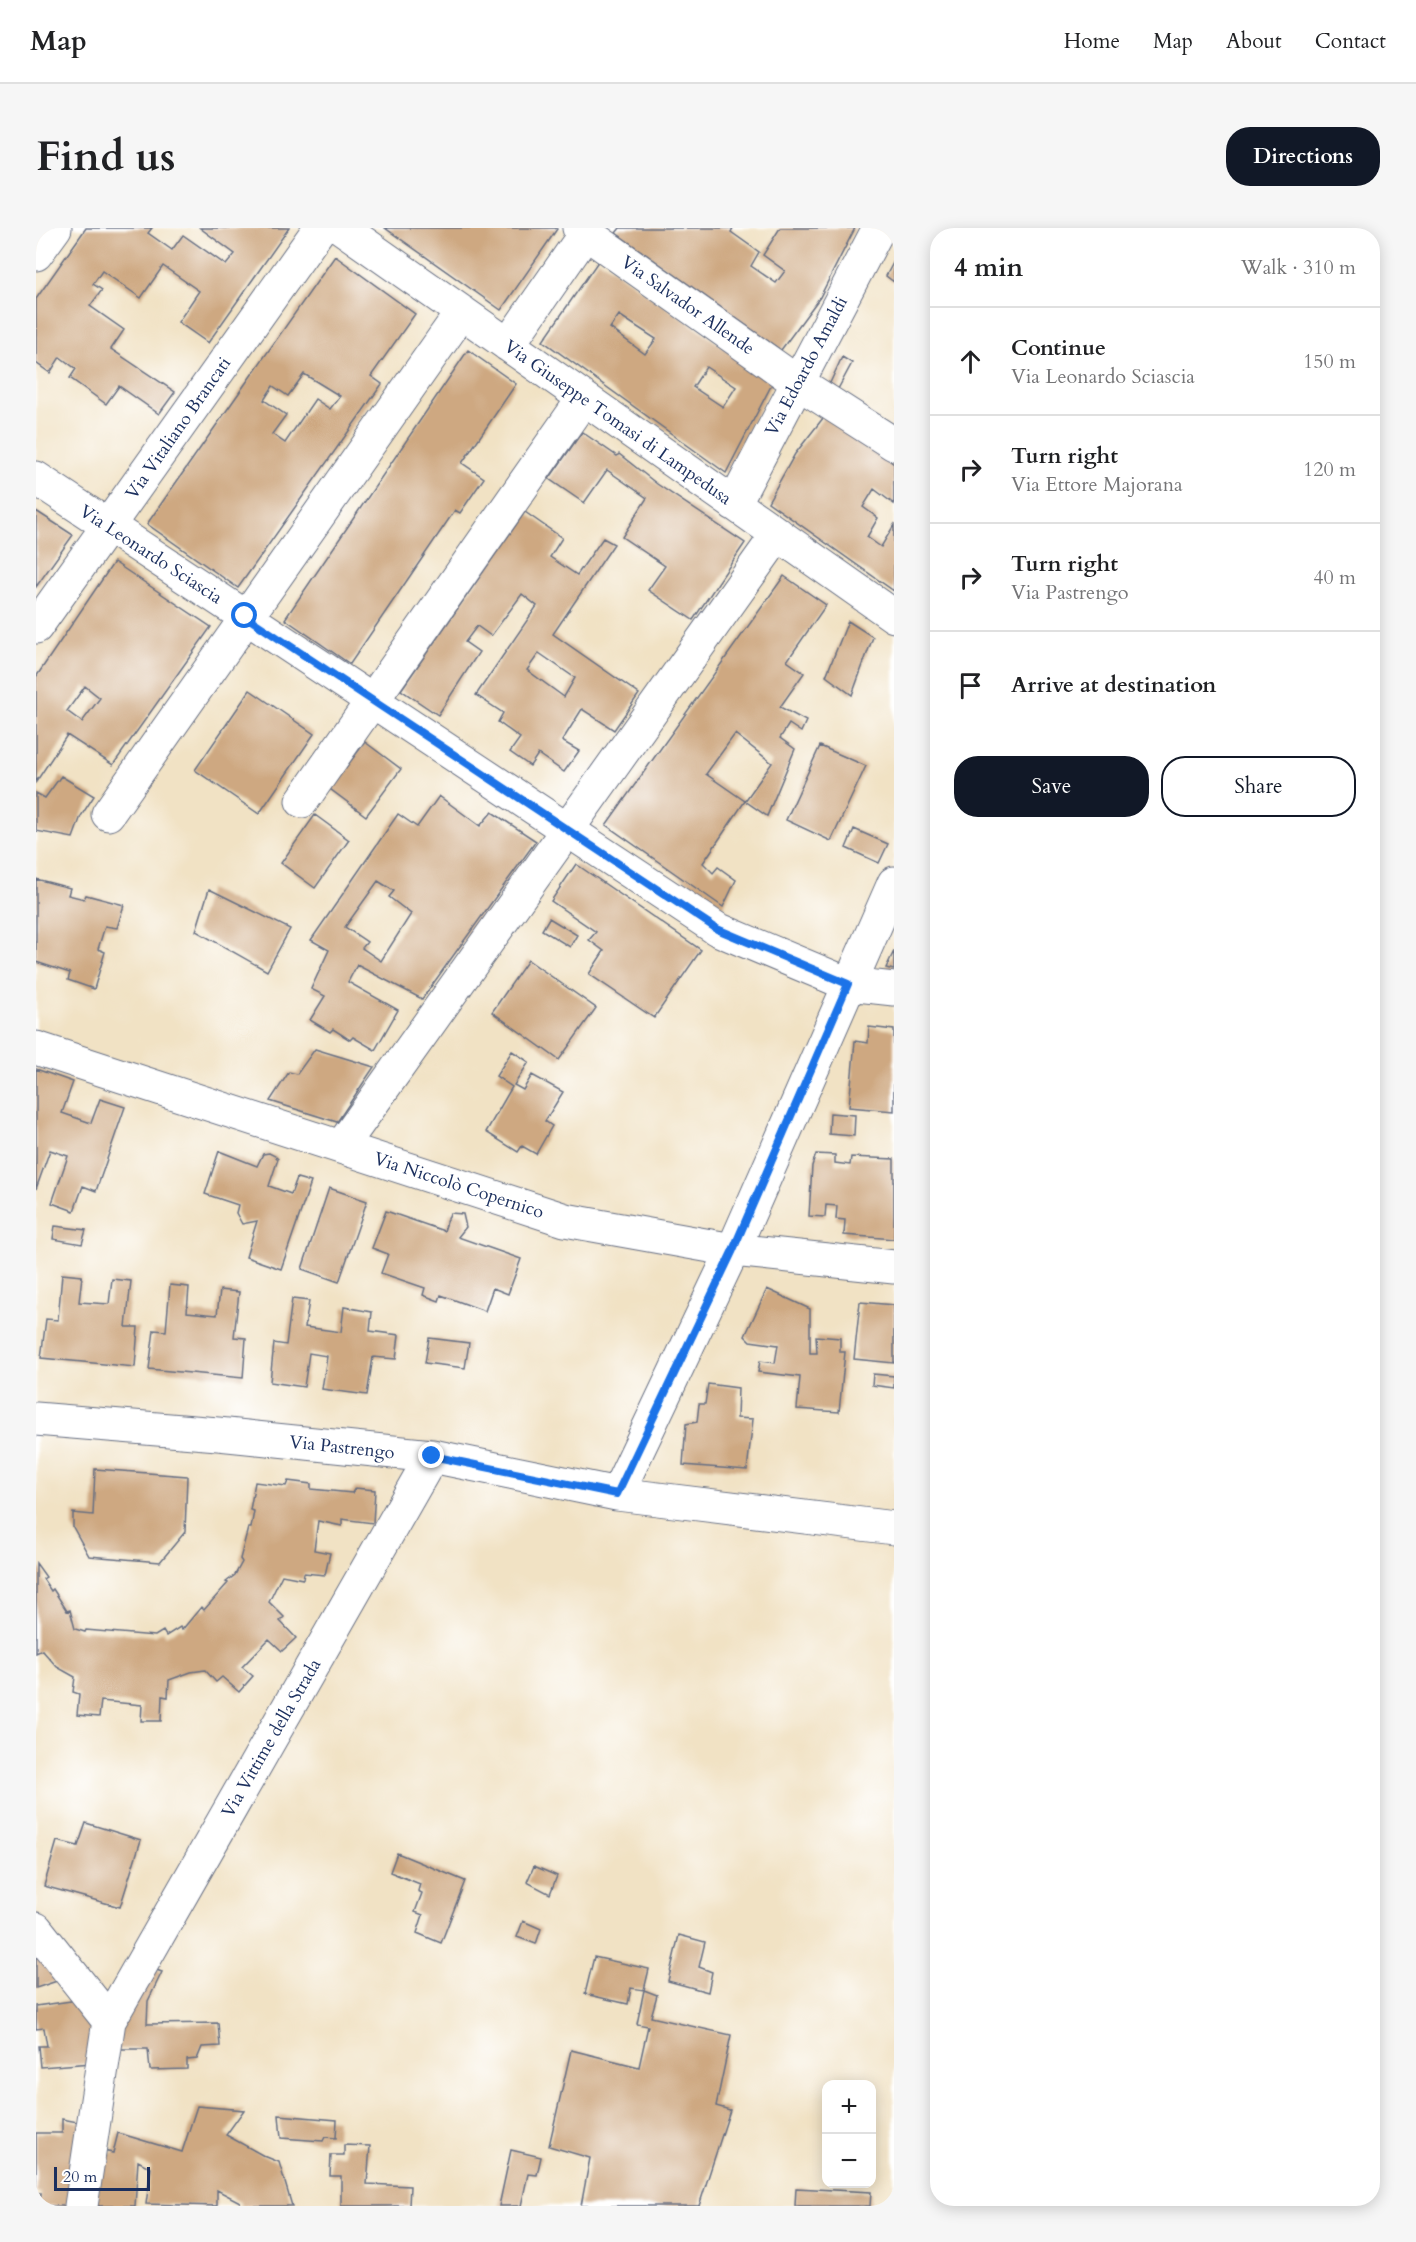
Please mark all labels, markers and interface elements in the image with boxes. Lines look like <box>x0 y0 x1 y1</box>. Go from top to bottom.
text: Map <box>30 22 87 60</box>
text: Home <box>1064 27 1120 56</box>
text: Map <box>1153 27 1193 56</box>
text: About <box>1226 27 1282 56</box>
text: Contact <box>1315 27 1386 56</box>
button: Directions <box>1226 127 1380 186</box>
text: Find us <box>36 128 176 185</box>
street label: Via Salvador Allende <box>616 250 760 361</box>
text: 4 min <box>954 250 1023 285</box>
text: Walk · 310 m <box>1241 254 1356 281</box>
street label: Via Edoardo Amaldi <box>759 292 854 440</box>
text: Continue <box>1011 333 1106 363</box>
street label: Via Giuseppe Tomasi di Lampedusa <box>499 334 737 511</box>
icon: ahead <box>954 345 987 378</box>
text: 150 m <box>1303 348 1356 375</box>
street label: Via Vitaliano Brancati <box>120 352 237 504</box>
text: Via Leonardo Sciascia <box>1011 363 1195 390</box>
text: Turn right <box>1011 441 1118 471</box>
icon: right <box>954 453 987 486</box>
text: 120 m <box>1303 456 1356 483</box>
text: Via Ettore Majorana <box>1011 471 1183 498</box>
street label: Via Leonardo Sciascia <box>74 499 227 610</box>
text: Turn right <box>1011 549 1118 579</box>
icon: right <box>954 561 987 594</box>
text: 40 m <box>1313 564 1356 591</box>
text: Via Pastrengo <box>1011 579 1129 606</box>
route start <box>231 602 257 628</box>
icon: arrive <box>954 669 987 702</box>
text: Arrive at destination <box>1011 670 1216 700</box>
button: Save <box>954 756 1149 817</box>
button: Share <box>1161 756 1356 817</box>
street label: Via Niccolò Copernico <box>371 1146 547 1225</box>
street label: Via Pastrengo <box>288 1430 396 1465</box>
route end <box>418 1442 444 1468</box>
street label: Via Vittime della Strada <box>216 1654 327 1822</box>
map controls <box>822 2080 876 2188</box>
button: + <box>822 2080 876 2134</box>
button: − <box>822 2134 876 2188</box>
scale bar <box>54 2164 150 2192</box>
text: 20 m <box>63 2166 97 2188</box>

